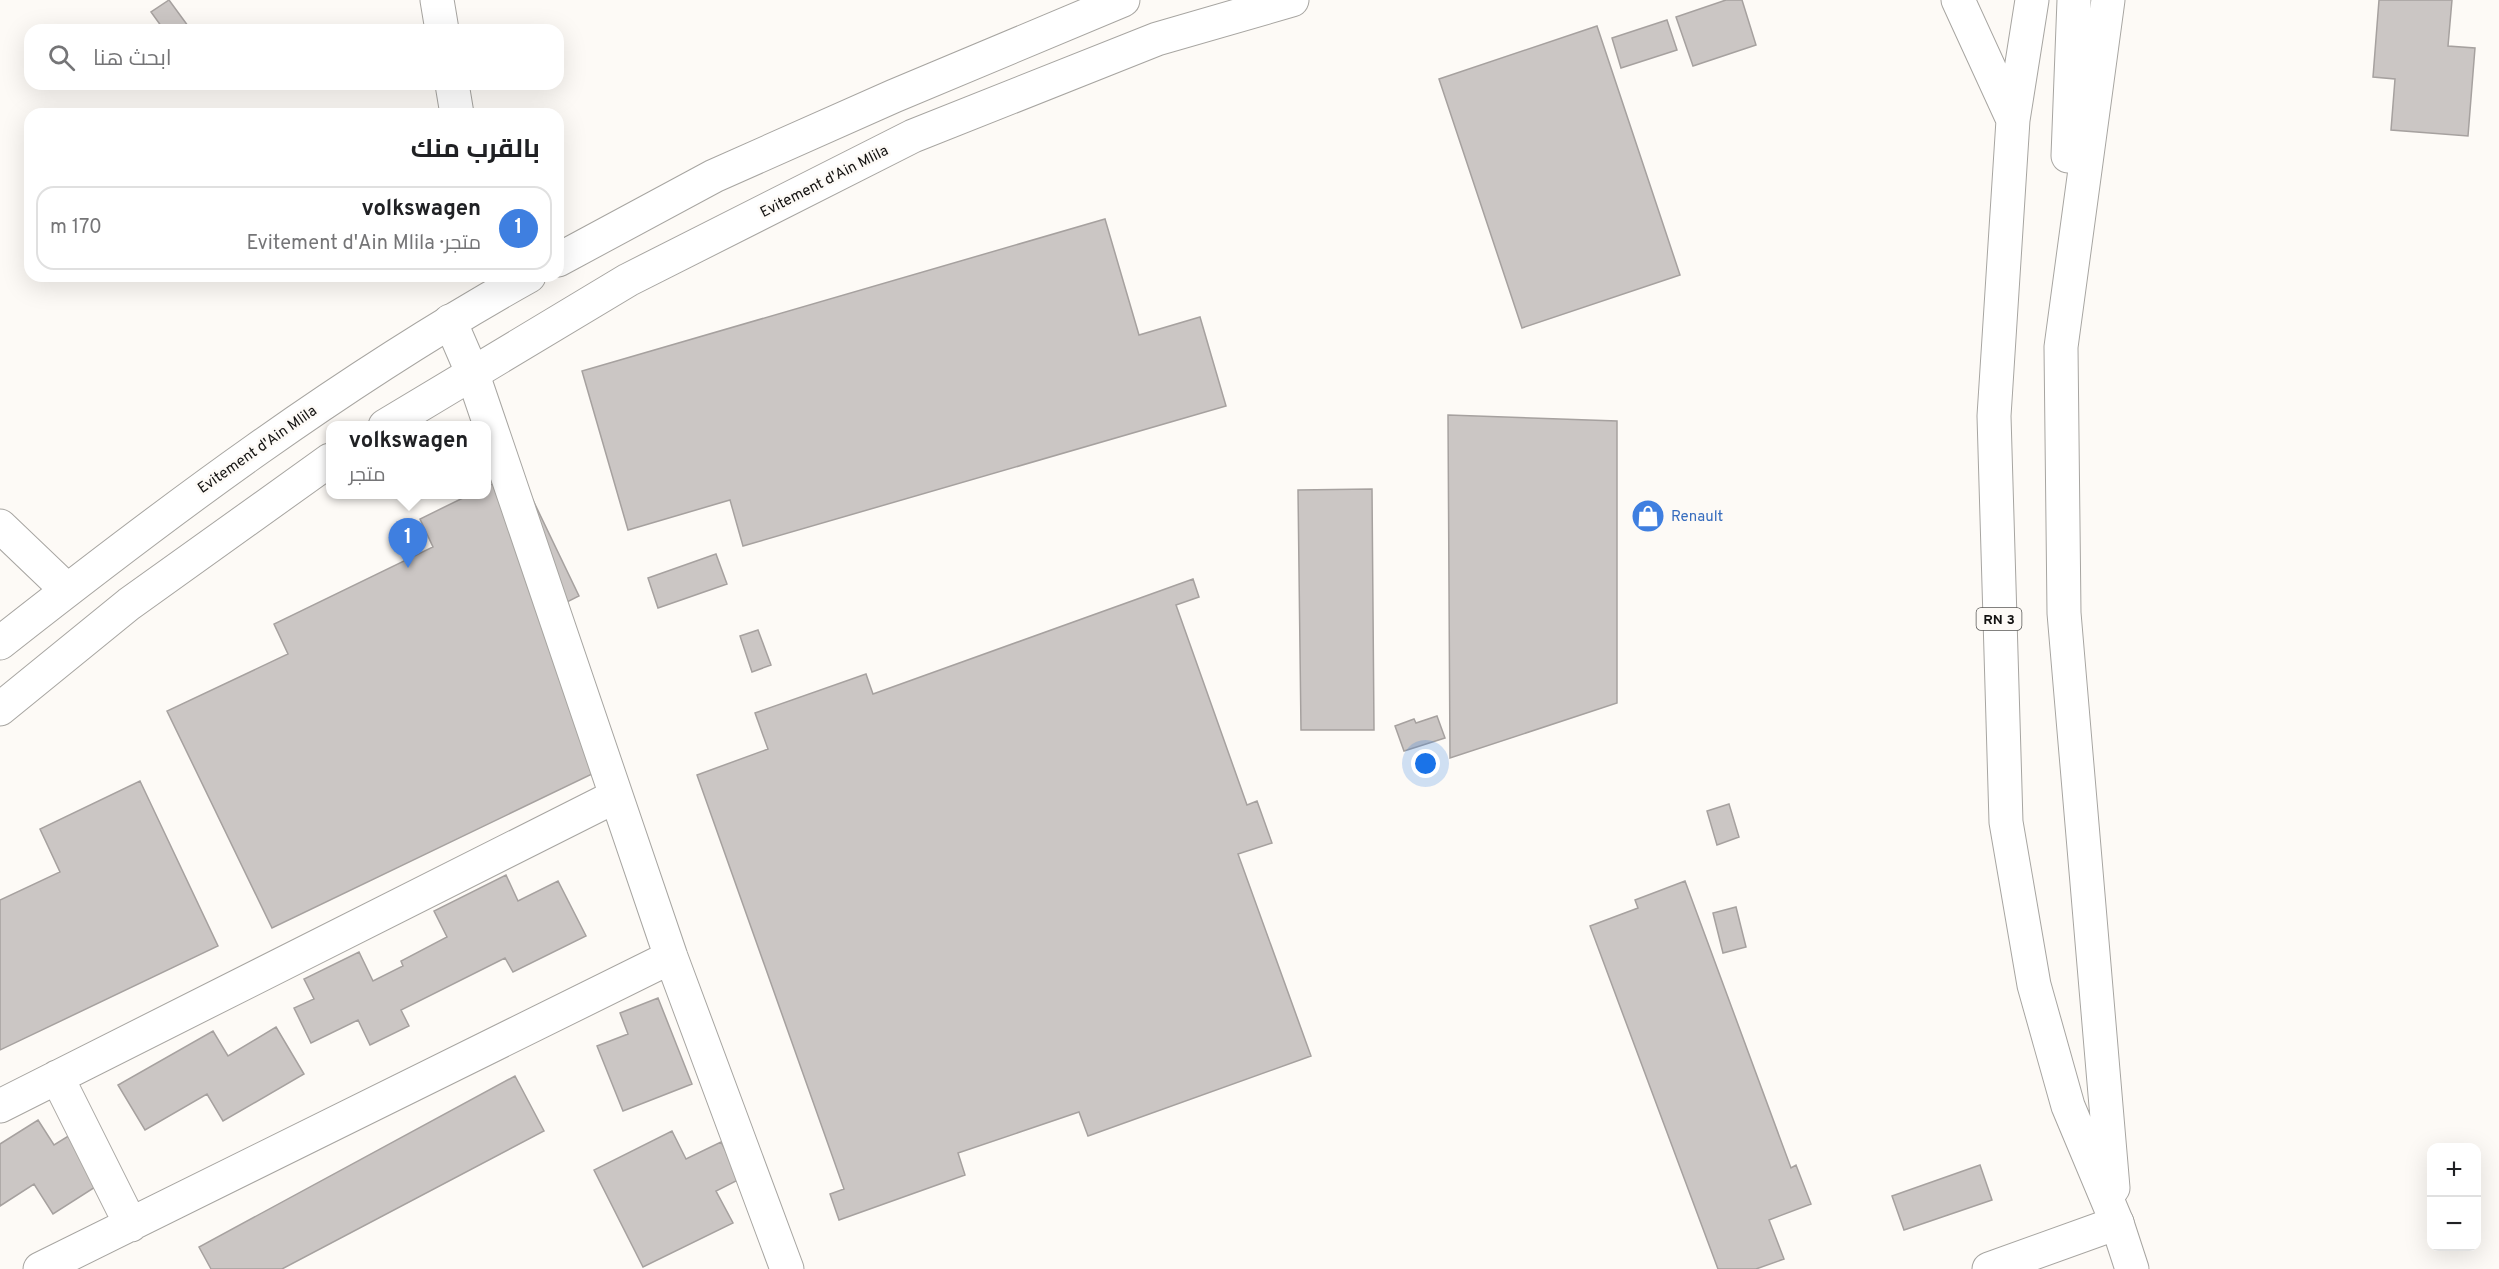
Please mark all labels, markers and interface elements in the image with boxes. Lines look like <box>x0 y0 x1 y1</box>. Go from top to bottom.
search box <box>24 24 564 90</box>
icon: search <box>45 41 78 74</box>
text: ابحث هنا <box>93 46 172 73</box>
text: بالقرب منك <box>411 134 540 167</box>
street label: Evitement d'Ain Mlila <box>757 142 892 223</box>
text: volkswagen <box>361 196 481 223</box>
text: 170 m <box>50 215 102 241</box>
text: 1 <box>515 215 523 241</box>
text: متجر · Evitement d'Ain Mlila <box>247 231 481 257</box>
street label: Evitement d'Ain Mlila <box>195 402 321 499</box>
popup <box>326 421 491 499</box>
text: volkswagen <box>349 428 468 455</box>
text: متجر <box>349 463 385 489</box>
shop icon: Renault <box>1630 498 1666 534</box>
place label: Renault <box>1671 508 1723 527</box>
pin: 1 <box>388 518 428 568</box>
road number: RN 3 <box>1976 608 2022 630</box>
your location <box>1411 749 1440 778</box>
map controls <box>2427 1143 2481 1251</box>
button: + <box>2427 1143 2481 1197</box>
button: − <box>2427 1197 2481 1251</box>

